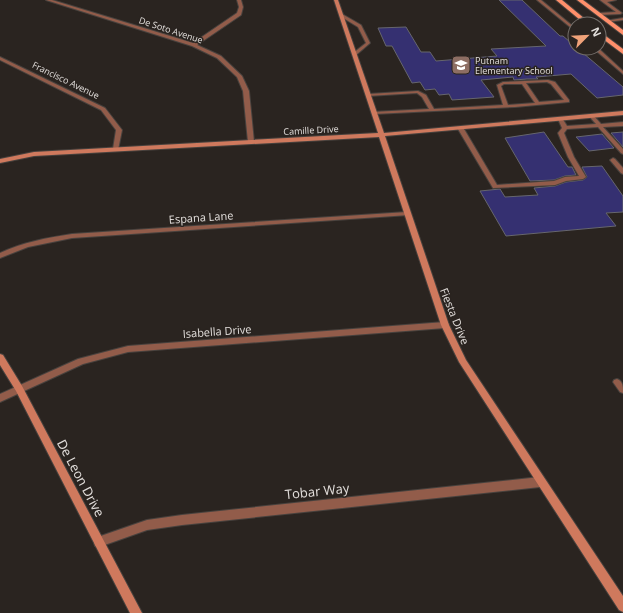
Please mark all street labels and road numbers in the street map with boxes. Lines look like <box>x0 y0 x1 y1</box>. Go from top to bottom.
street label: De Soto Avenue <box>137 14 205 46</box>
street label: Francisco Avenue <box>30 58 102 102</box>
street label: Camille Drive <box>283 122 339 138</box>
street label: Espana Lane <box>168 207 234 227</box>
street label: Fiesta Drive <box>437 286 473 346</box>
street label: Isabella Drive <box>182 321 252 341</box>
street label: De Leon Drive <box>53 436 109 520</box>
street label: Tobar Way <box>284 479 351 503</box>

